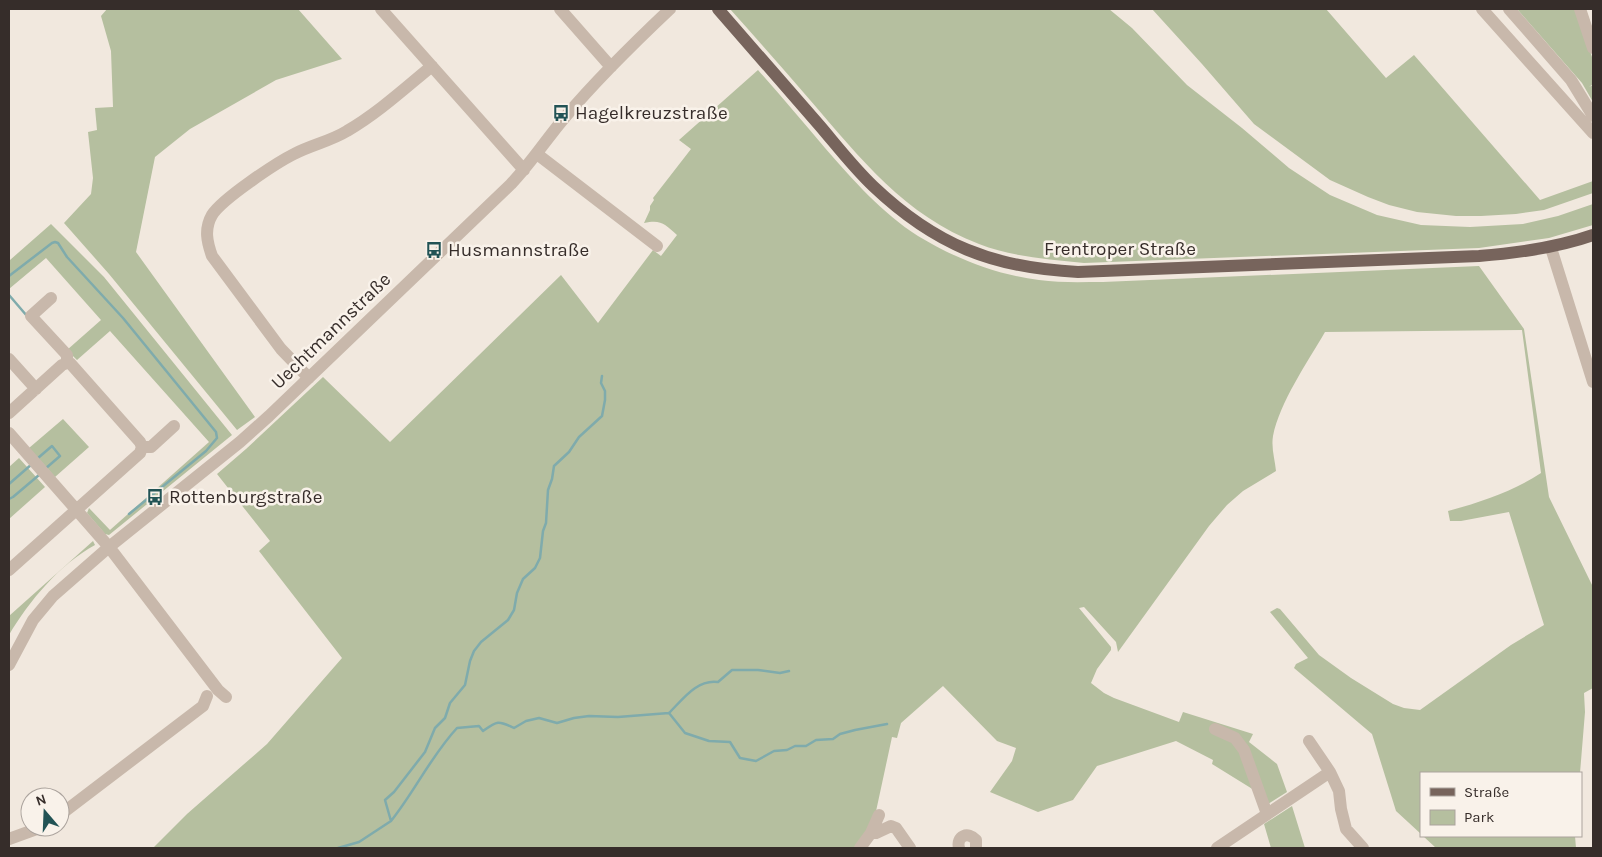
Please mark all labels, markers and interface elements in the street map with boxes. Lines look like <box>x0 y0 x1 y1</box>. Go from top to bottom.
place label: Hagelkreuzstraße <box>575 102 728 124</box>
bus stop icon: Hagelkreuzstraße <box>551 103 571 123</box>
street label: Frentroper Straße <box>1044 238 1196 260</box>
place label: Husmannstraße <box>448 239 589 261</box>
bus stop icon: Husmannstraße <box>424 240 444 260</box>
street label: Uechtmannstraße <box>267 268 395 394</box>
place label: Rottenburgstraße <box>169 486 322 508</box>
bus stop icon: Rottenburgstraße <box>145 487 165 507</box>
legend <box>1420 772 1582 837</box>
text: Straße <box>1464 783 1509 801</box>
north arrow <box>20 787 70 837</box>
text: N <box>33 791 48 810</box>
text: Park <box>1464 808 1494 826</box>

